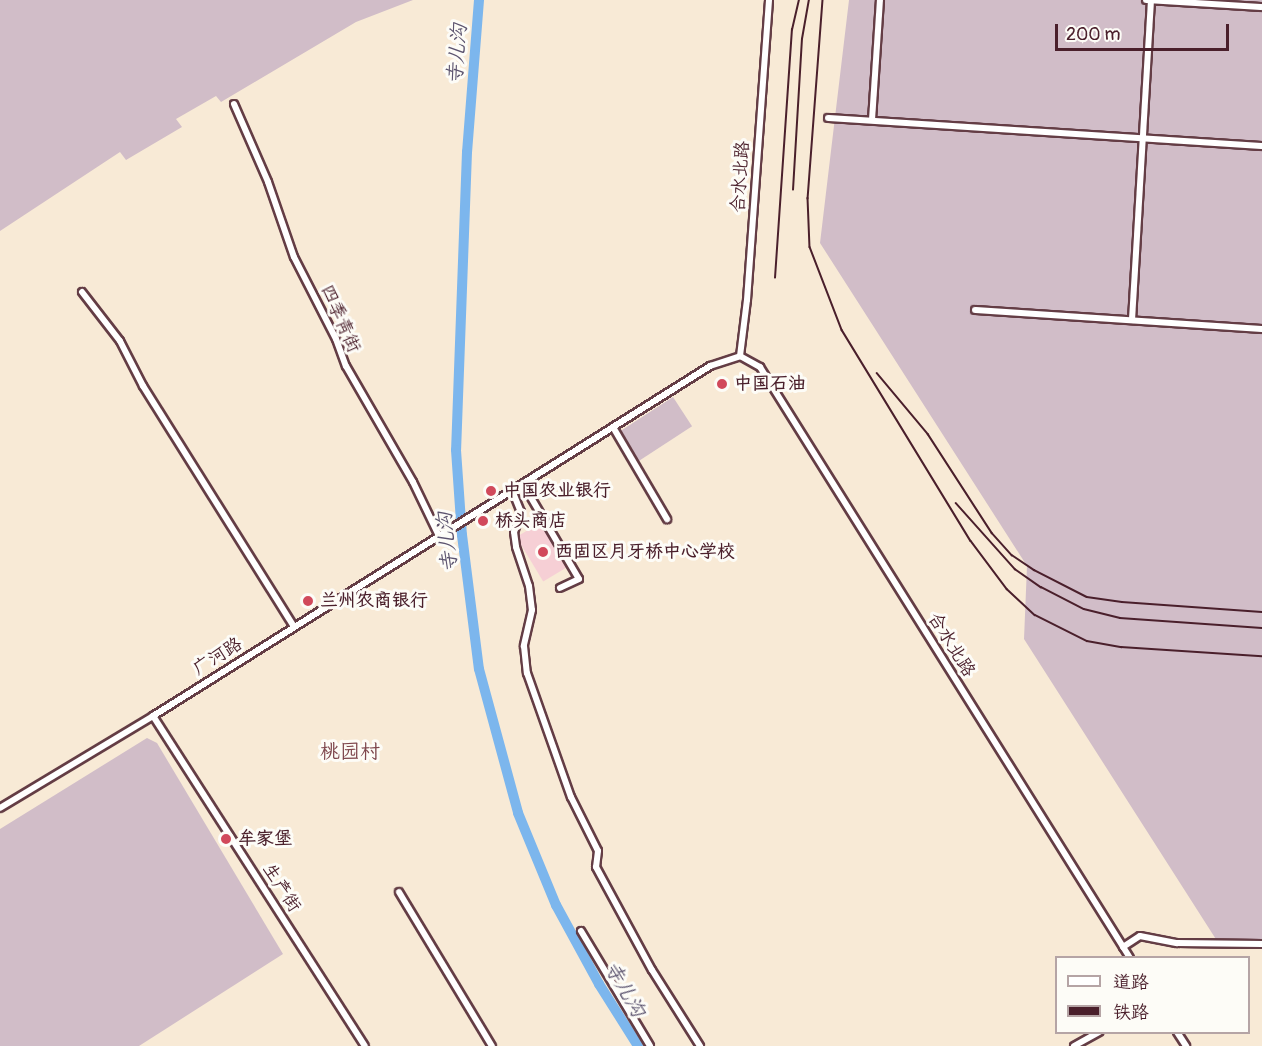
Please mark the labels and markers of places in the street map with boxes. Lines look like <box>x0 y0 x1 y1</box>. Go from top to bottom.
place label: 中国石油 <box>734 373 806 395</box>
marker: 中国石油 <box>715 377 729 391</box>
place label: 中国农业银行 <box>503 480 611 502</box>
marker: 中国农业银行 <box>484 484 498 498</box>
place label: 桥头商店 <box>495 510 567 532</box>
marker: 桥头商店 <box>476 514 490 528</box>
place label: 西固区月牙桥中心学校 <box>555 541 735 563</box>
marker: 西固区月牙桥中心学校 <box>536 545 550 559</box>
place label: 兰州农商银行 <box>320 590 428 612</box>
marker: 兰州农商银行 <box>301 594 315 608</box>
place label: 牟家堡 <box>238 828 292 850</box>
marker: 牟家堡 <box>219 832 233 846</box>

